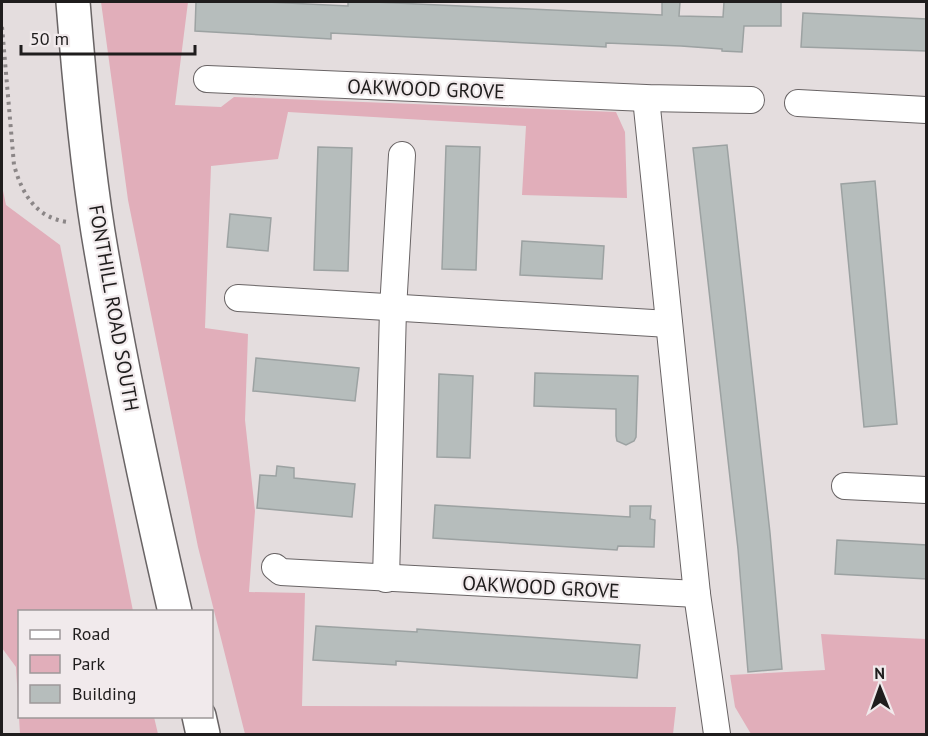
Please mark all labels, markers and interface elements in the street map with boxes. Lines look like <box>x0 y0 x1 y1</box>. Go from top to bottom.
scale bar <box>21 18 195 56</box>
text: 50 m <box>30 27 69 50</box>
street label: OAKWOOD GROVE <box>347 73 505 105</box>
street label: FONTHILL ROAD SOUTH <box>83 203 145 413</box>
street label: OAKWOOD GROVE <box>462 570 620 604</box>
legend <box>18 610 213 718</box>
text: Road <box>72 622 110 645</box>
text: Park <box>72 652 105 675</box>
north arrow <box>850 658 910 718</box>
text: N <box>874 663 885 683</box>
text: Building <box>72 682 136 705</box>

